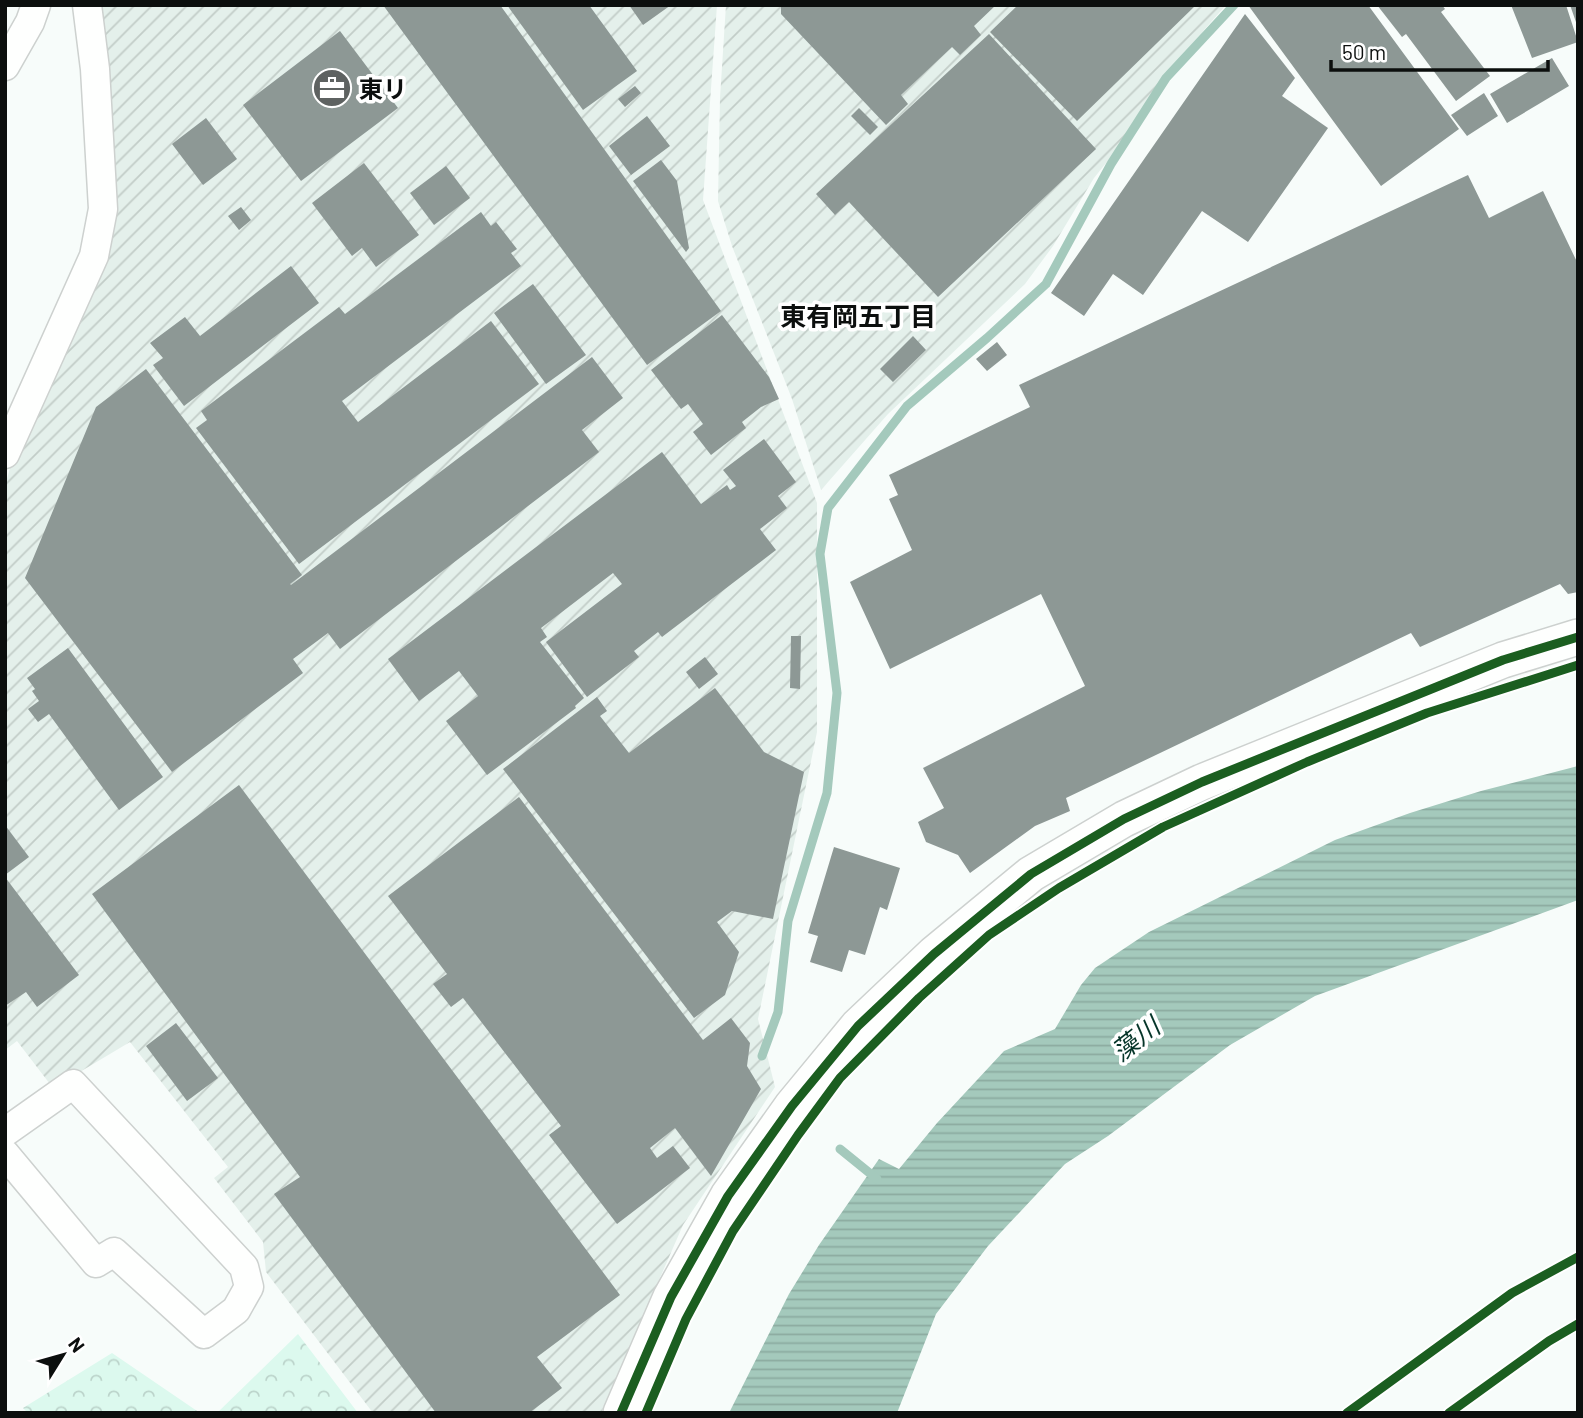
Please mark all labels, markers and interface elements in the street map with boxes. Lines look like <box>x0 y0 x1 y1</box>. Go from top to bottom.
scale bar <box>1331 28 1548 72</box>
text: 50 m <box>1342 39 1386 64</box>
office icon: 東リ <box>311 67 353 109</box>
place label: 東リ <box>359 74 407 103</box>
district label: 東有岡五丁目 <box>780 300 936 331</box>
water label: 藻川 <box>1105 1008 1167 1066</box>
north arrow <box>28 1320 98 1390</box>
text: N <box>64 1332 90 1356</box>

